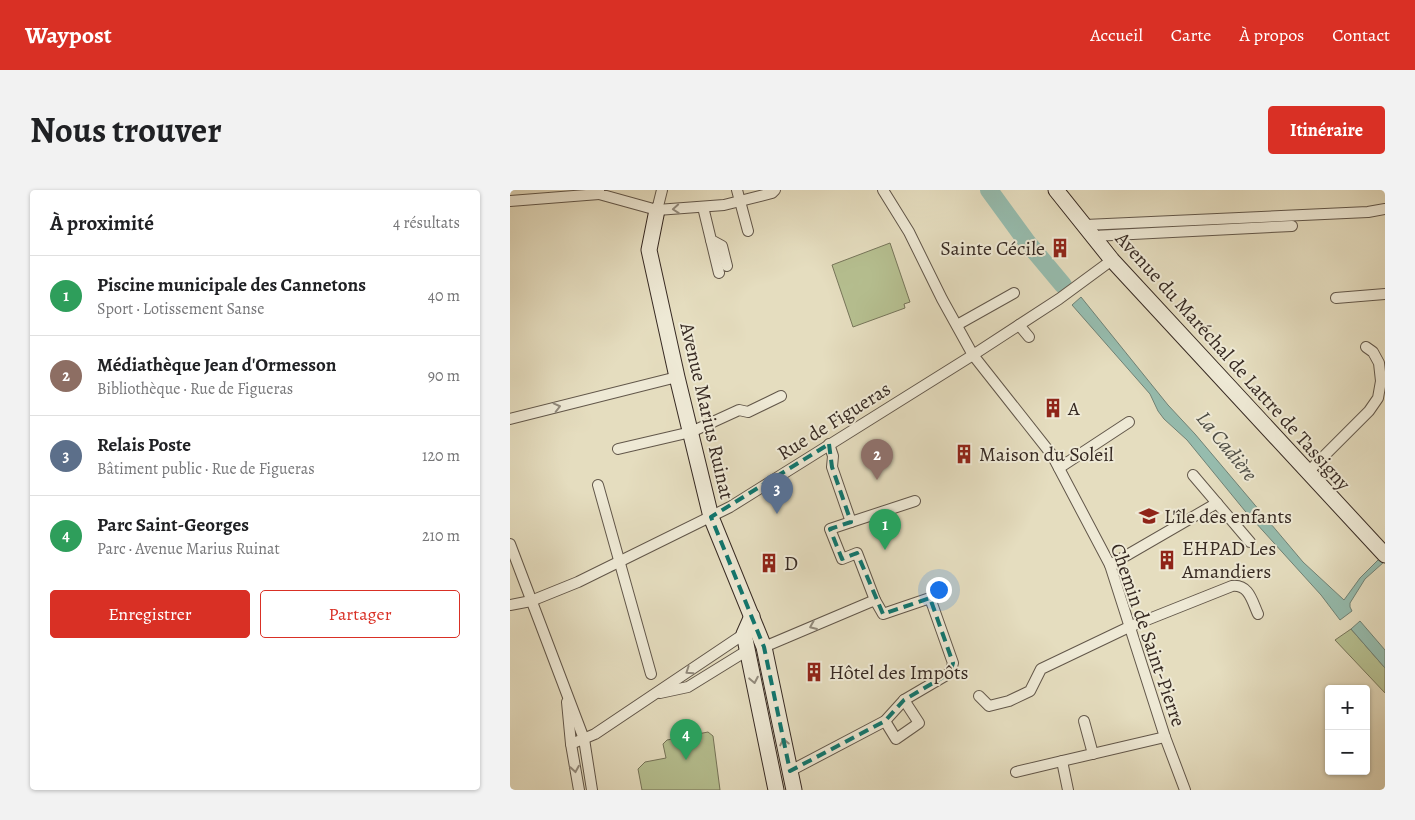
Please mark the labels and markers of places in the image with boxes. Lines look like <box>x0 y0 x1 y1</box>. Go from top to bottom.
place label: Sainte Cécile <box>940 235 1045 262</box>
building icon: Sainte Cécile <box>1049 237 1071 259</box>
place label: A <box>1067 395 1080 422</box>
building icon: A <box>1042 397 1064 419</box>
pin: 2 <box>861 439 893 480</box>
place label: Maison du Soleil <box>979 441 1114 468</box>
building icon: Maison du Soleil <box>953 443 975 465</box>
pin: 3 <box>761 473 793 514</box>
place label: L'île des enfants <box>1164 503 1292 530</box>
school or university icon: L'île des enfants <box>1138 505 1160 527</box>
pin: 1 <box>869 509 901 550</box>
place label: EHPAD Les Amandiers <box>1181 535 1276 585</box>
building icon: EHPAD Les Amandiers <box>1156 549 1178 571</box>
place label: D <box>784 550 798 577</box>
building icon: D <box>758 552 780 574</box>
place label: Hôtel des Impôts <box>829 659 969 686</box>
building icon: Hôtel des Impôts <box>803 661 825 683</box>
pin: 4 <box>670 719 702 760</box>

